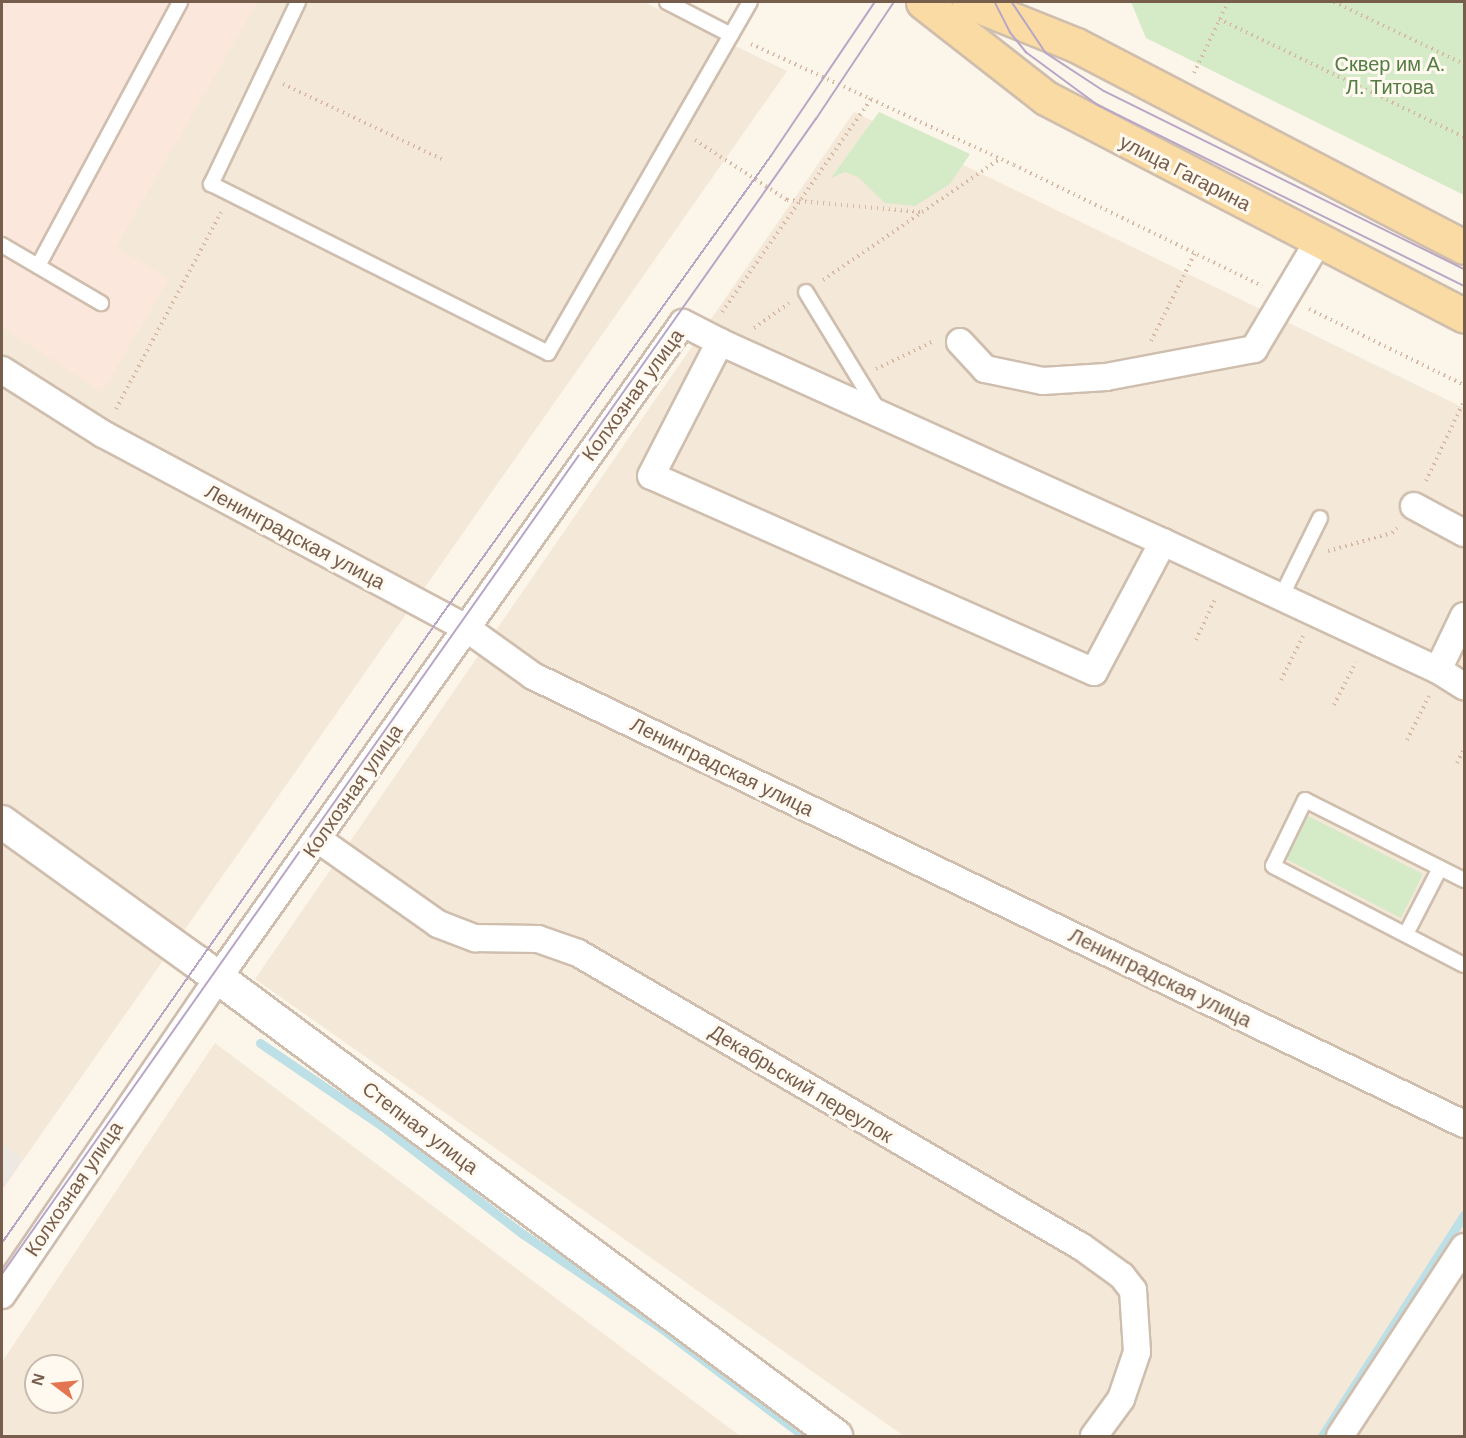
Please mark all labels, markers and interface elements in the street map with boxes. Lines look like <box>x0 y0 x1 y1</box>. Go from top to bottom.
park label: Сквер им А. Л. Титова <box>1335 52 1445 99</box>
street label: улица Гагарина <box>1115 130 1255 216</box>
street label: Колхозная улица <box>577 324 689 466</box>
street label: Ленинградская улица <box>201 479 389 595</box>
street label: Ленинградская улица <box>627 712 817 822</box>
street label: Колхозная улица <box>298 720 408 862</box>
street label: Ленинградская улица <box>1065 923 1255 1033</box>
street label: Декабрьский переулок <box>705 1020 897 1148</box>
street label: Степная улица <box>357 1077 483 1179</box>
street label: Колхозная улица <box>20 1117 128 1261</box>
north arrow <box>24 1354 84 1414</box>
text: N <box>28 1372 48 1387</box>

